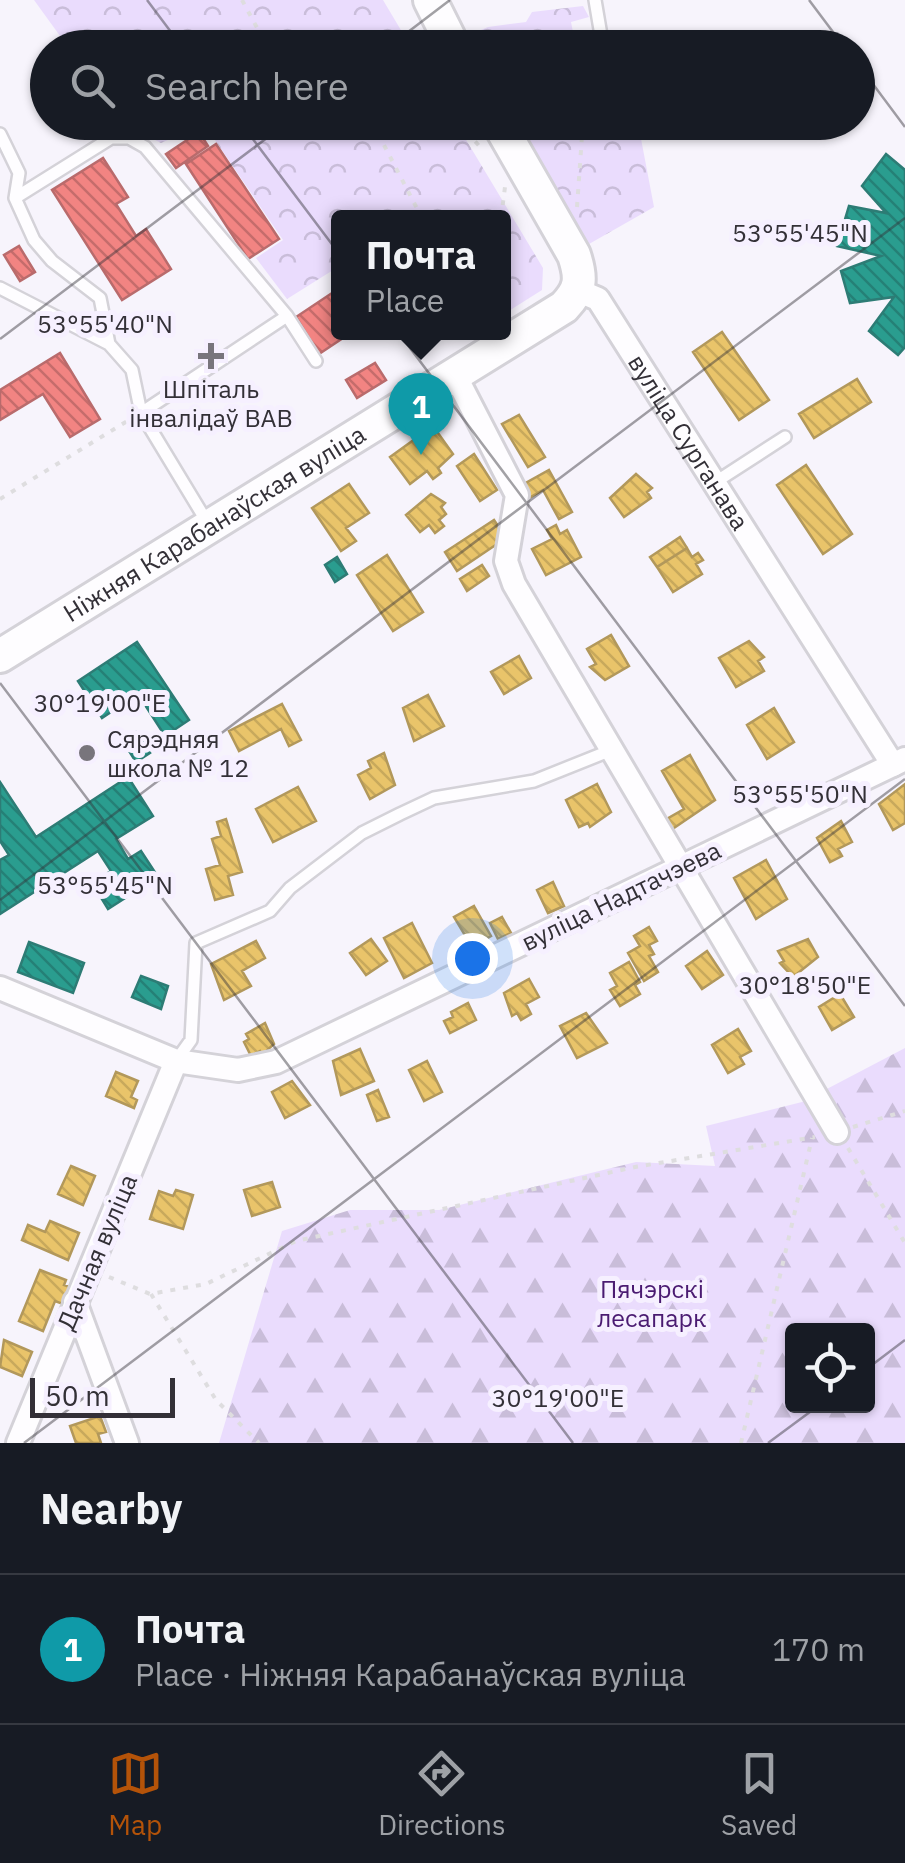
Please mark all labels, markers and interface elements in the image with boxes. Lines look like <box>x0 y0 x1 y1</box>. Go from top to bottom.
search box <box>30 30 875 140</box>
icon: search <box>65 58 120 113</box>
text: Search here <box>145 61 349 110</box>
popup <box>331 210 511 340</box>
text: 53°55'45"N <box>732 216 868 249</box>
text: Почта <box>366 230 476 279</box>
text: Place <box>366 279 444 321</box>
text: 53°55'40"N <box>37 307 173 340</box>
marker: Шпіталь інвалідаў ВАВ <box>198 343 224 369</box>
street label: вуліца Сурганава <box>621 348 757 536</box>
place label: Шпіталь інвалідаў ВАВ <box>129 372 293 434</box>
pin: 1 <box>388 372 454 455</box>
street label: Ніжняя Карабанаўская вуліца <box>57 417 371 629</box>
text: 30°19'00"E <box>34 686 166 719</box>
place label: Сярэдняя школа № 12 <box>107 722 249 784</box>
marker: Сярэдняя школа № 12 <box>76 742 98 764</box>
text: 53°55'50"N <box>732 777 868 810</box>
street label: вуліца Надтачэева <box>516 833 726 958</box>
text: 53°55'45"N <box>37 868 173 901</box>
your location <box>447 933 498 984</box>
text: 30°18'50"E <box>739 968 871 1001</box>
street label: Дачная вуліца <box>49 1169 144 1335</box>
park label: Пячэрскі лесапарк <box>597 1272 707 1334</box>
map controls <box>785 1323 875 1413</box>
button: locate <box>785 1323 875 1413</box>
scale bar <box>30 1373 175 1418</box>
text: 50 m <box>45 1377 110 1414</box>
text: 30°19'00"E <box>492 1381 624 1414</box>
text: Nearby <box>40 1481 182 1536</box>
text: Почта <box>135 1604 245 1653</box>
text: 1 <box>63 1628 82 1670</box>
text: 170 m <box>772 1628 865 1670</box>
text: Place · Ніжняя Карабанаўская вуліца <box>135 1653 686 1695</box>
tab: Map <box>108 1746 163 1843</box>
tab: Directions <box>378 1746 506 1843</box>
tab: Saved <box>721 1746 797 1843</box>

